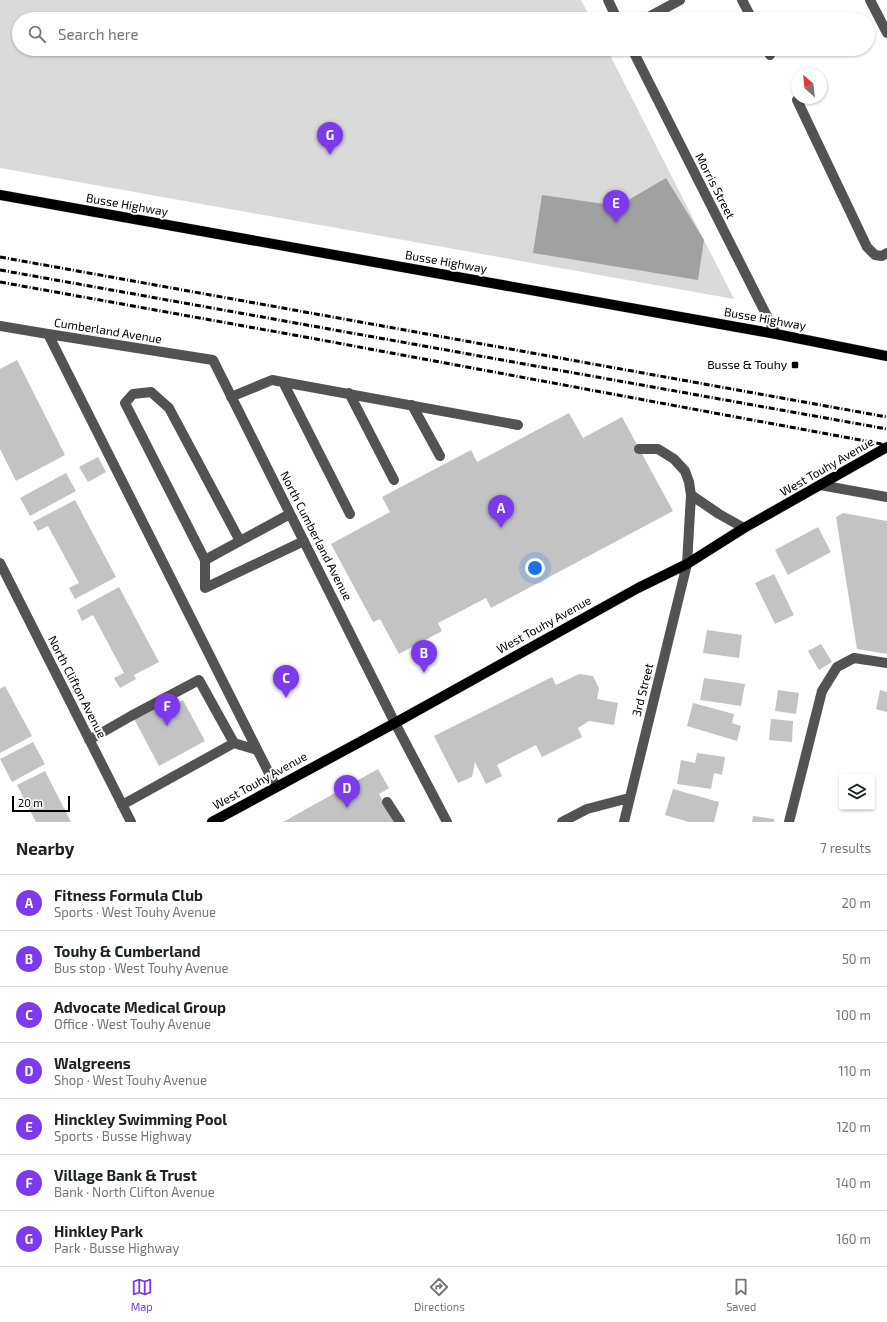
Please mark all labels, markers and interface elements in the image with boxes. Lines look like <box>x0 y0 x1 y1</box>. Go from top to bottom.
search box <box>12 12 875 56</box>
icon: search <box>26 23 48 45</box>
text: Search here <box>58 25 139 43</box>
north arrow <box>791 68 827 104</box>
pin: G <box>317 122 343 155</box>
street label: Morris Street <box>693 150 739 221</box>
street label: Busse Highway <box>85 190 170 218</box>
pin: E <box>603 190 629 223</box>
street label: Busse Highway <box>404 247 489 275</box>
street label: Busse Highway <box>723 304 808 332</box>
street label: Cumberland Avenue <box>53 315 163 345</box>
place label: Busse & Touhy <box>707 357 788 371</box>
marker: Busse & Touhy <box>790 360 800 370</box>
street label: West Touhy Avenue <box>777 434 876 499</box>
street label: North Cumberland Avenue <box>278 469 356 603</box>
pin: A <box>488 495 514 528</box>
your location <box>525 558 545 578</box>
street label: West Touhy Avenue <box>494 592 593 656</box>
street label: North Clifton Avenue <box>46 633 110 740</box>
pin: B <box>411 640 437 673</box>
street label: 3rd Street <box>629 661 655 718</box>
pin: C <box>273 665 299 698</box>
pin: F <box>154 693 180 726</box>
street label: West Touhy Avenue <box>210 748 309 812</box>
map controls <box>839 774 875 810</box>
button: layers <box>839 774 875 810</box>
pin: D <box>334 775 360 808</box>
scale bar <box>12 794 70 813</box>
text: 20 m <box>18 796 43 809</box>
text: Nearby <box>16 838 74 858</box>
text: 7 results <box>820 840 871 856</box>
text: Fitness Formula Club <box>54 886 203 904</box>
text: A <box>25 895 33 911</box>
text: 20 m <box>842 895 871 911</box>
text: Sports · West Touhy Avenue <box>54 904 216 920</box>
text: Touhy & Cumberland <box>54 942 201 960</box>
text: B <box>25 951 33 967</box>
text: 50 m <box>842 951 871 967</box>
text: Bus stop · West Touhy Avenue <box>54 960 229 976</box>
text: Advocate Medical Group <box>54 998 226 1016</box>
text: C <box>25 1007 33 1023</box>
text: 100 m <box>836 1007 871 1023</box>
text: Office · West Touhy Avenue <box>54 1016 211 1032</box>
text: Walgreens <box>54 1054 131 1072</box>
text: D <box>25 1063 33 1079</box>
text: 110 m <box>839 1063 871 1079</box>
text: Shop · West Touhy Avenue <box>54 1072 207 1088</box>
text: Hinckley Swimming Pool <box>54 1110 227 1128</box>
text: E <box>25 1119 33 1135</box>
text: 120 m <box>836 1119 871 1135</box>
text: Sports · Busse Highway <box>54 1128 192 1144</box>
text: Village Bank & Trust <box>54 1166 197 1184</box>
text: F <box>25 1175 33 1191</box>
text: 140 m <box>836 1175 871 1191</box>
text: Bank · North Clifton Avenue <box>54 1184 215 1200</box>
text: Hinkley Park <box>54 1222 143 1240</box>
text: G <box>25 1231 33 1247</box>
text: 160 m <box>836 1231 871 1247</box>
text: Park · Busse Highway <box>54 1240 179 1256</box>
tab: Map <box>131 1276 153 1313</box>
tab: Directions <box>414 1276 465 1313</box>
tab: Saved <box>726 1276 756 1313</box>

